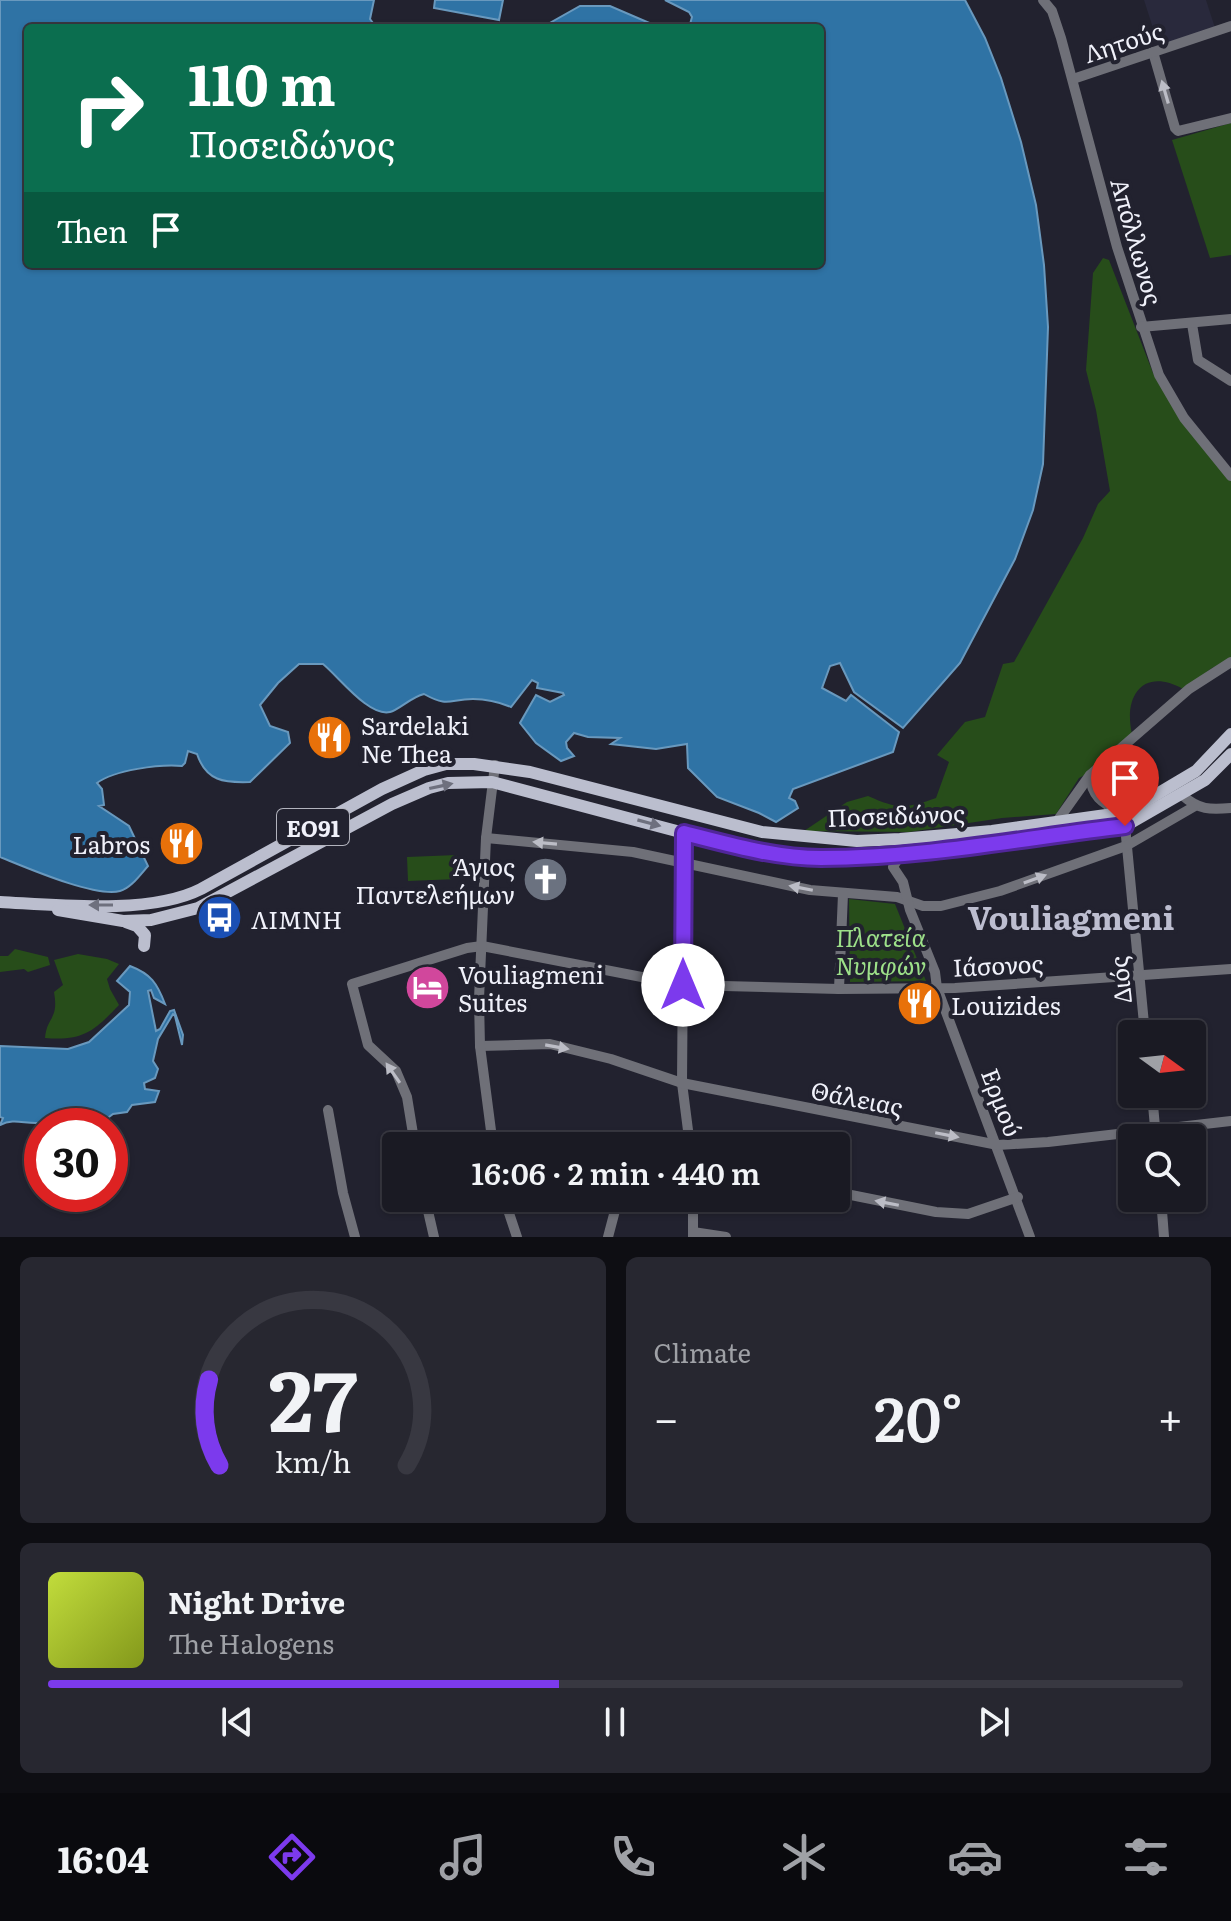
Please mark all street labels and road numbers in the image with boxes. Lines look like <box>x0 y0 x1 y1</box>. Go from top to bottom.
street label: Λητούς <box>1079 12 1167 70</box>
street label: Απόλλωνος <box>1103 173 1173 309</box>
street label: Ποσειδώνος <box>826 794 966 834</box>
road number: ΕΟ91 <box>277 809 349 845</box>
street label: Ιάσονος <box>952 944 1044 984</box>
street label: Διός <box>1099 955 1139 1005</box>
street label: Ερμού <box>974 1063 1032 1141</box>
street label: Θάλειας <box>808 1071 906 1123</box>

